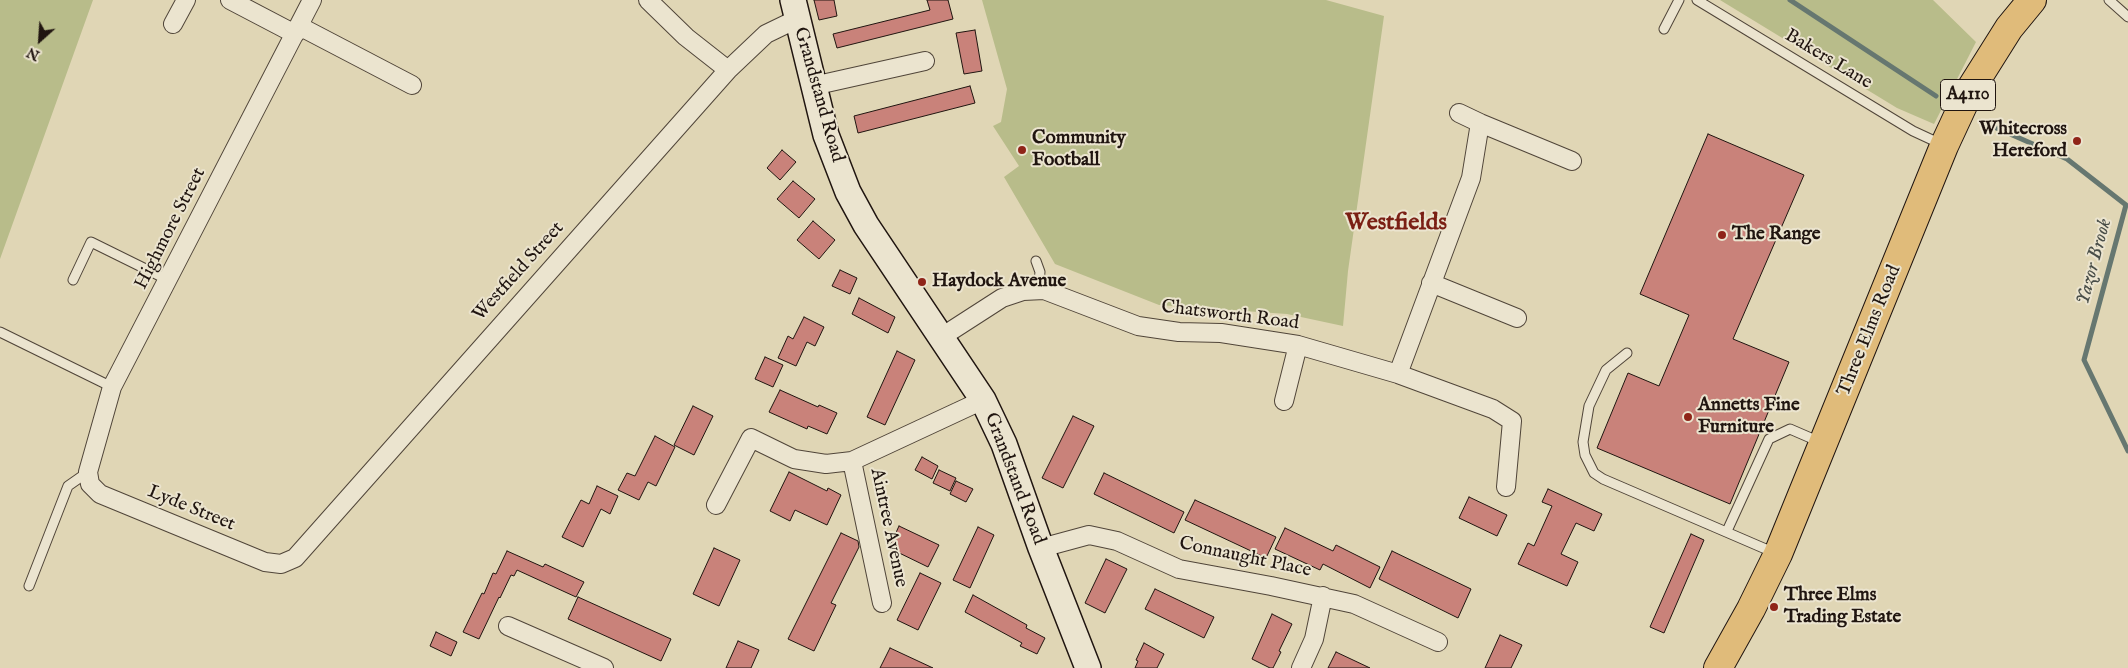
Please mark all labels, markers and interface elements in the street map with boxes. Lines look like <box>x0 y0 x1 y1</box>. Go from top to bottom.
north arrow <box>15 15 65 65</box>
street label: Grandstand Road <box>788 25 848 165</box>
street label: Bakers Lane <box>1780 25 1876 95</box>
text: N <box>24 43 43 64</box>
road number: A4110 <box>1940 80 1996 110</box>
place label: Whitecross Hereford <box>1979 119 2067 163</box>
place label: Community Football <box>1032 128 1126 172</box>
marker: Whitecross Hereford <box>2071 135 2083 147</box>
marker: Community Football <box>1016 144 1028 156</box>
street label: Highmore Street <box>131 164 211 294</box>
district label: Westfields <box>1345 210 1447 238</box>
water label: Yazor Brook <box>2072 216 2118 308</box>
street label: Westfield Street <box>469 218 569 326</box>
place label: The Range <box>1732 224 1821 246</box>
marker: The Range <box>1716 229 1728 241</box>
street label: Three Elms Road <box>1833 262 1907 400</box>
place label: Haydock Avenue <box>932 271 1066 293</box>
marker: Haydock Avenue <box>916 276 928 288</box>
street label: Chatsworth Road <box>1160 296 1300 336</box>
place label: Annetts Fine Furniture <box>1698 395 1800 439</box>
street label: Grandstand Road <box>978 410 1050 548</box>
marker: Annetts Fine Furniture <box>1682 411 1694 423</box>
street label: Aintree Avenue <box>864 466 912 590</box>
street label: Lyde Street <box>144 481 238 537</box>
street label: Connaught Place <box>1177 533 1313 583</box>
place label: Three Elms Trading Estate <box>1784 585 1901 629</box>
marker: Three Elms Trading Estate <box>1768 601 1780 613</box>

